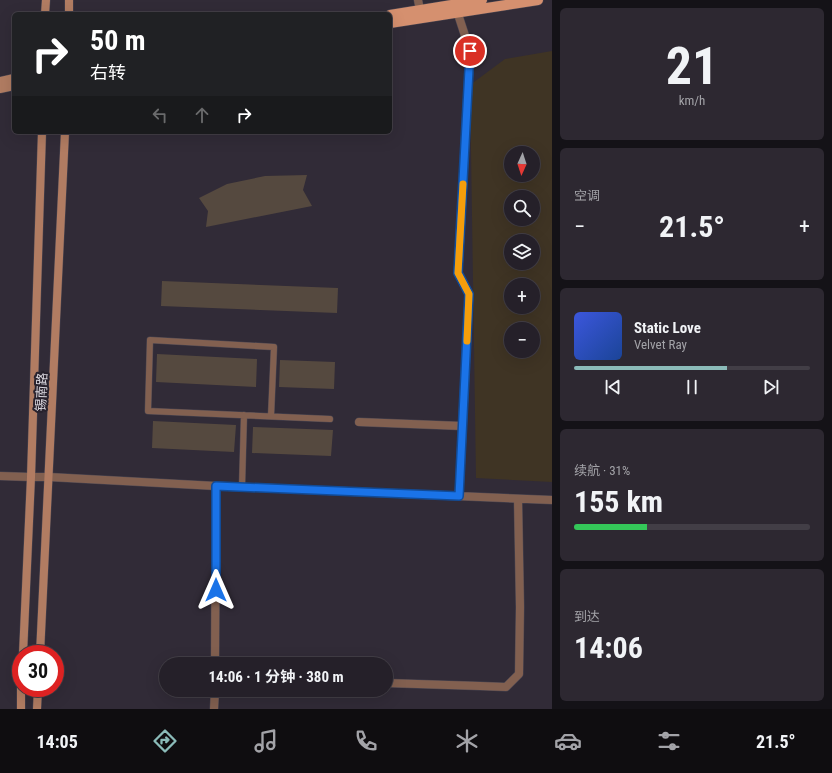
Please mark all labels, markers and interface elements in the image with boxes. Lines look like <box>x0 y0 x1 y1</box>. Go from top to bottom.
text: 50 m <box>90 24 146 57</box>
icon: right <box>24 28 76 80</box>
pin <box>453 34 487 68</box>
text: 21 <box>666 36 718 97</box>
icon: arrive <box>459 40 481 62</box>
text: 右转 <box>90 62 126 83</box>
text: km/h <box>679 93 705 108</box>
icon: left <box>149 104 171 126</box>
icon: ahead <box>191 104 213 126</box>
icon: right <box>233 104 255 126</box>
north arrow <box>504 146 540 182</box>
map controls <box>504 146 540 358</box>
text: 空调 <box>574 188 600 203</box>
button: search <box>504 190 540 226</box>
text: 21.5° <box>659 209 725 244</box>
text: − <box>574 214 585 239</box>
text: + <box>799 214 810 239</box>
button: layers <box>504 234 540 270</box>
button: + <box>504 278 540 314</box>
text: Static Love <box>634 319 701 337</box>
button: − <box>504 322 540 358</box>
text: Velvet Ray <box>634 337 687 352</box>
street label: 锡南路 <box>33 372 50 412</box>
icon: previous <box>602 376 624 398</box>
icon: pause <box>681 376 703 398</box>
icon: next <box>760 376 782 398</box>
text: 续航 · 31% <box>574 463 630 478</box>
text: 155 km <box>574 484 663 519</box>
position arrow <box>195 569 237 611</box>
text: 到达 <box>574 609 600 624</box>
text: 14:06 <box>574 630 643 665</box>
speed limit sign: 30 <box>12 645 64 697</box>
text: 14:06 · 1 分钟 · 380 m <box>208 668 344 686</box>
icon: directions <box>151 727 179 755</box>
icon: music <box>252 727 280 755</box>
icon: phone <box>352 727 380 755</box>
icon: climate <box>453 727 481 755</box>
icon: car <box>554 727 582 755</box>
icon: filters <box>655 727 683 755</box>
text: 14:05 <box>36 731 78 752</box>
text: 21.5° <box>756 731 796 752</box>

